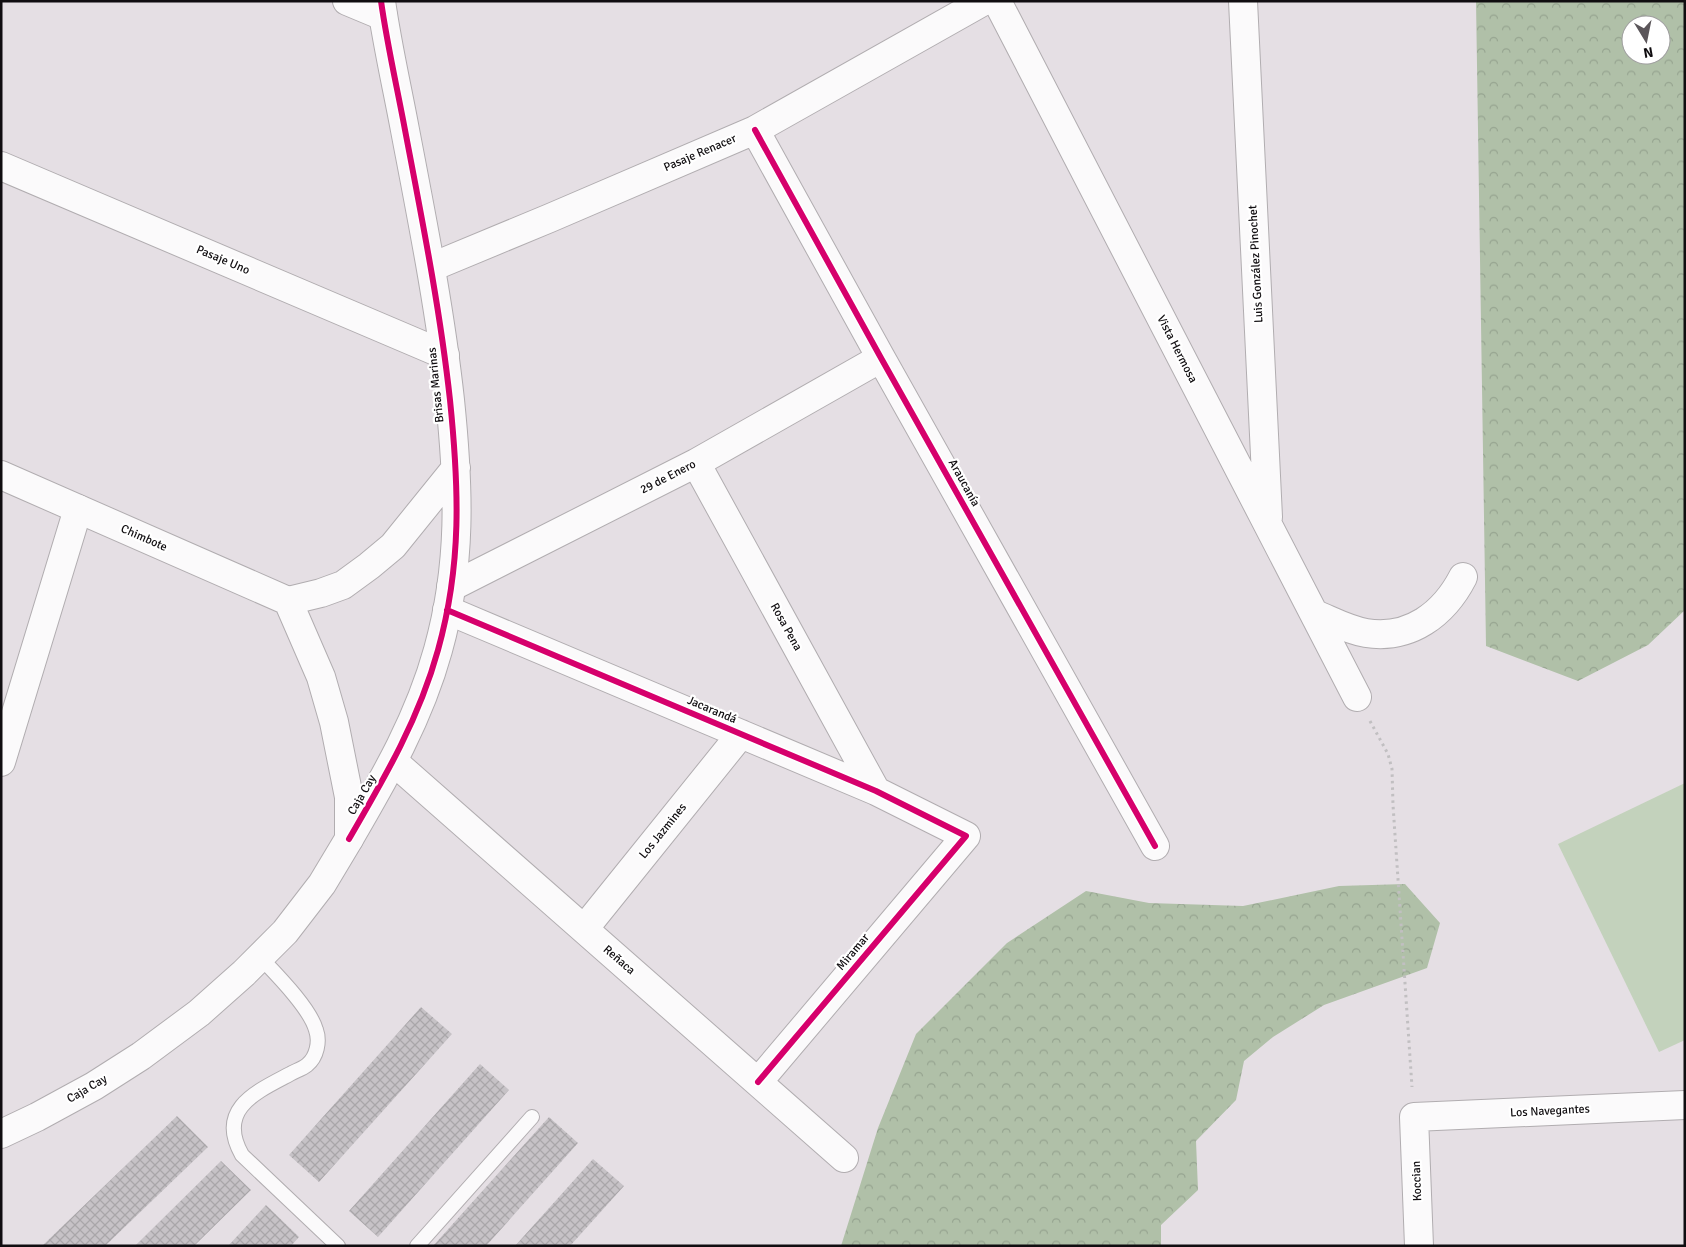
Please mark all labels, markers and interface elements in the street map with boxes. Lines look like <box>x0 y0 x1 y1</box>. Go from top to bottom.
north arrow <box>1621 15 1671 65</box>
text: N <box>1642 43 1654 62</box>
street label: Pasaje Renacer <box>661 131 739 175</box>
street label: Luis González Pinochet <box>1245 205 1267 323</box>
street label: Pasaje Uno <box>194 242 252 278</box>
street label: Vista Hermosa <box>1154 313 1200 385</box>
street label: Brisas Marinas <box>425 347 447 423</box>
street label: 29 de Enero <box>638 457 698 497</box>
street label: Araucanía <box>945 457 983 509</box>
street label: Chimbote <box>118 521 170 555</box>
street label: Rosa Pena <box>767 600 805 654</box>
street label: Jacarandá <box>685 693 739 727</box>
street label: Caja Cay <box>344 772 380 818</box>
street label: Los Jazmines <box>636 800 690 862</box>
street label: Miramar <box>833 930 873 973</box>
street label: Reñaca <box>600 942 638 978</box>
street label: Caja Cay <box>64 1071 110 1107</box>
street label: Los Navegantes <box>1510 1101 1590 1121</box>
street label: Koccian <box>1409 1161 1425 1201</box>

